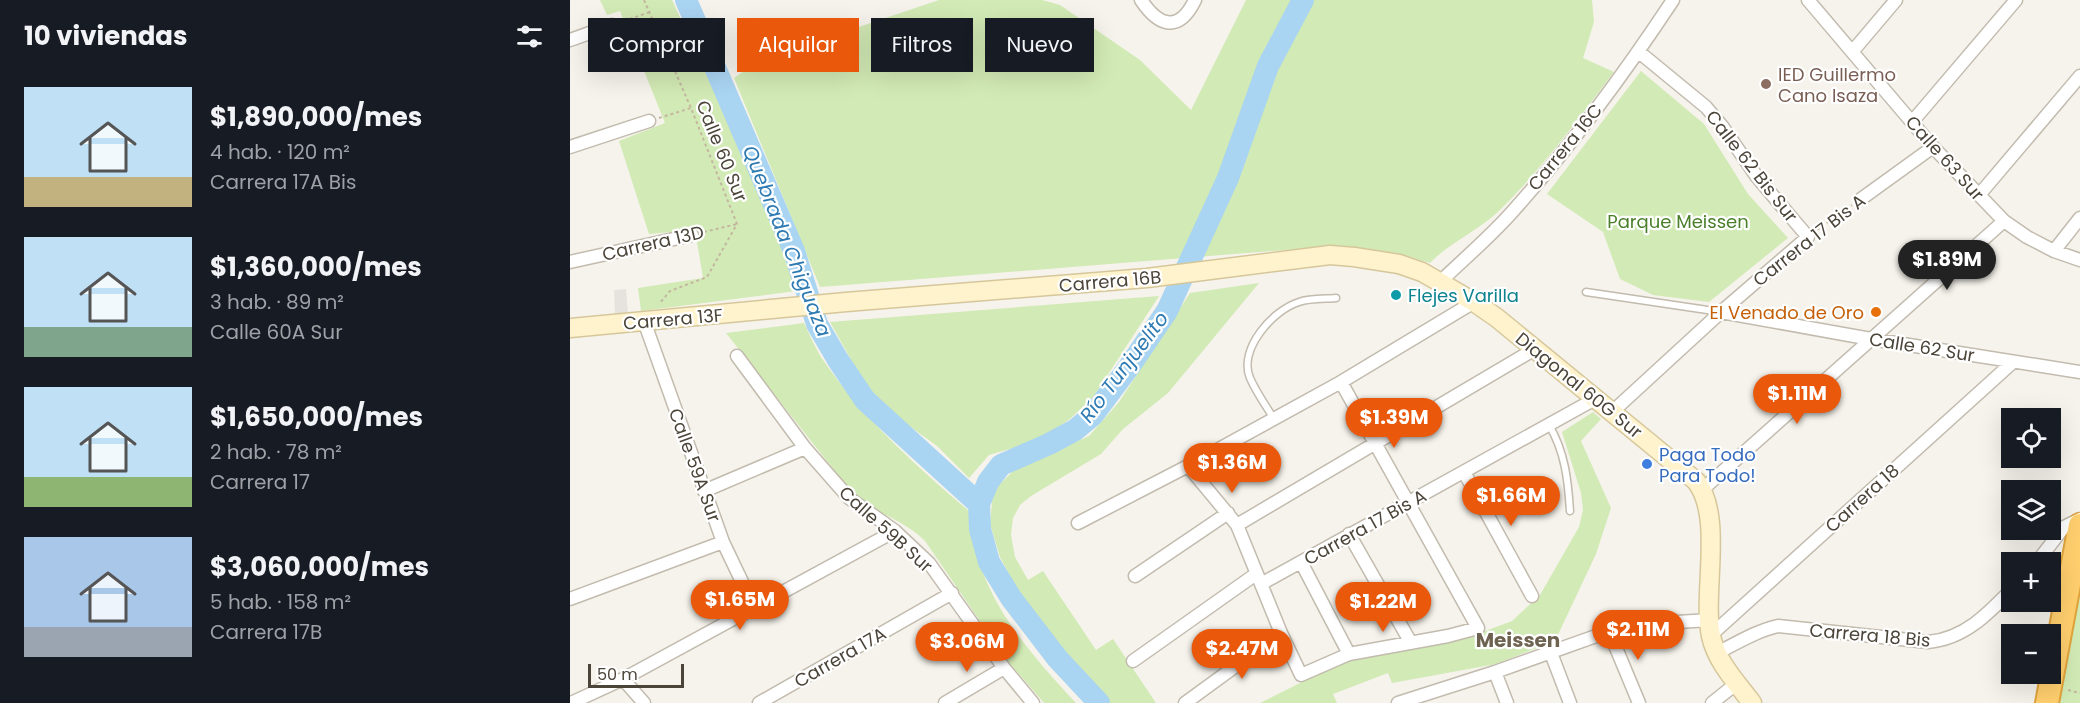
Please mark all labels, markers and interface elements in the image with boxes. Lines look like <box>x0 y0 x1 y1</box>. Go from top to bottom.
text: 10 viviendas <box>24 18 188 54</box>
chip: Comprar <box>588 18 725 72</box>
chip: Alquilar <box>737 18 859 72</box>
chip: Filtros <box>871 18 973 72</box>
chip: Nuevo <box>985 18 1094 72</box>
icon: filters <box>513 20 546 53</box>
place label: IED Guillermo Cano Isaza <box>1778 62 1896 108</box>
marker: IED Guillermo Cano Isaza <box>1759 77 1773 91</box>
street label: Calle 60 Sur <box>690 97 754 206</box>
street label: Carrera 16C <box>1522 98 1608 196</box>
text: $1,890,000/mes <box>210 99 422 135</box>
street label: Calle 62 Bis Sur <box>1700 105 1804 227</box>
street label: Calle 63 Sur <box>1900 110 1990 206</box>
icon: home <box>72 111 144 183</box>
text: 4 hab. · 120 m² <box>210 138 350 166</box>
water label: Quebrada Chiguaza <box>736 141 838 341</box>
text: Carrera 17A Bis <box>210 168 356 196</box>
street label: Carrera 17 Bis A <box>1748 188 1870 292</box>
park label: Parque Meissen <box>1607 209 1749 234</box>
street label: Carrera 13D <box>600 219 706 267</box>
pin: $1.89M <box>1898 240 1996 291</box>
text: $1.89M <box>1912 245 1982 273</box>
text: $1,360,000/mes <box>210 249 422 285</box>
icon: home <box>72 261 144 333</box>
street label: Carrera 16B <box>1058 264 1162 298</box>
place label: Flejes Varilla <box>1408 283 1519 308</box>
text: 3 hab. · 89 m² <box>210 288 344 316</box>
marker: Flejes Varilla <box>1389 288 1403 302</box>
place label: El Venado de Oro <box>1710 300 1864 325</box>
street label: Carrera 13F <box>622 302 724 336</box>
marker: El Venado de Oro <box>1869 305 1883 319</box>
water label: Río Tunjuelito <box>1073 306 1175 428</box>
text: Calle 60A Sur <box>210 318 343 346</box>
street label: Diagonal 60G Sur <box>1510 326 1648 444</box>
street label: Calle 62 Sur <box>1868 326 1977 368</box>
pin: $1.11M <box>1748 374 1846 425</box>
text: $1.11M <box>1767 379 1827 407</box>
pin: $1.39M <box>1345 398 1443 449</box>
text: $1,650,000/mes <box>210 399 423 435</box>
text: $1.39M <box>1359 403 1429 431</box>
street label: Calle 59A Sur <box>663 405 727 526</box>
map controls <box>2001 408 2061 684</box>
button: locate <box>2001 408 2061 468</box>
icon: home <box>72 411 144 483</box>
text: 2 hab. · 78 m² <box>210 438 342 466</box>
place label: Paga Todo Para Todo! <box>1659 442 1756 488</box>
pin: $1.36M <box>1183 443 1281 494</box>
text: $1.36M <box>1197 448 1267 476</box>
marker: Paga Todo Para Todo! <box>1640 457 1654 471</box>
street label: Carrera 18 <box>1820 458 1904 538</box>
text: Carrera 17 <box>210 468 310 496</box>
pin: $1.66M <box>1462 476 1560 527</box>
street label: Calle 59B Sur <box>834 480 938 578</box>
button: layers <box>2001 480 2061 540</box>
text: $1.66M <box>1476 481 1546 509</box>
street label: Carrera 17 Bis A <box>1299 483 1431 571</box>
text: $3,060,000/mes <box>210 549 429 585</box>
button: + <box>2001 552 2061 612</box>
icon: home <box>72 561 144 633</box>
pin: $1.65M <box>691 580 789 631</box>
pin: $1.22M <box>1334 582 1432 633</box>
text: $1.65M <box>705 585 775 613</box>
text: $1.22M <box>1349 587 1417 615</box>
text: 5 hab. · 158 m² <box>210 588 351 616</box>
pin: $2.11M <box>1589 610 1687 661</box>
text: $2.11M <box>1606 615 1670 643</box>
street label: Carrera 18 Bis <box>1809 617 1931 653</box>
text: Carrera 17B <box>210 618 322 646</box>
street label: Carrera 17A <box>790 621 890 693</box>
pin: $3.06M <box>918 622 1016 673</box>
button: − <box>2001 624 2061 684</box>
district label: Meissen <box>1476 626 1560 654</box>
text: $3.06M <box>929 627 1005 655</box>
pin: $2.47M <box>1193 629 1291 680</box>
text: $2.47M <box>1206 634 1278 662</box>
scale bar <box>588 661 684 688</box>
text: 50 m <box>597 663 638 686</box>

